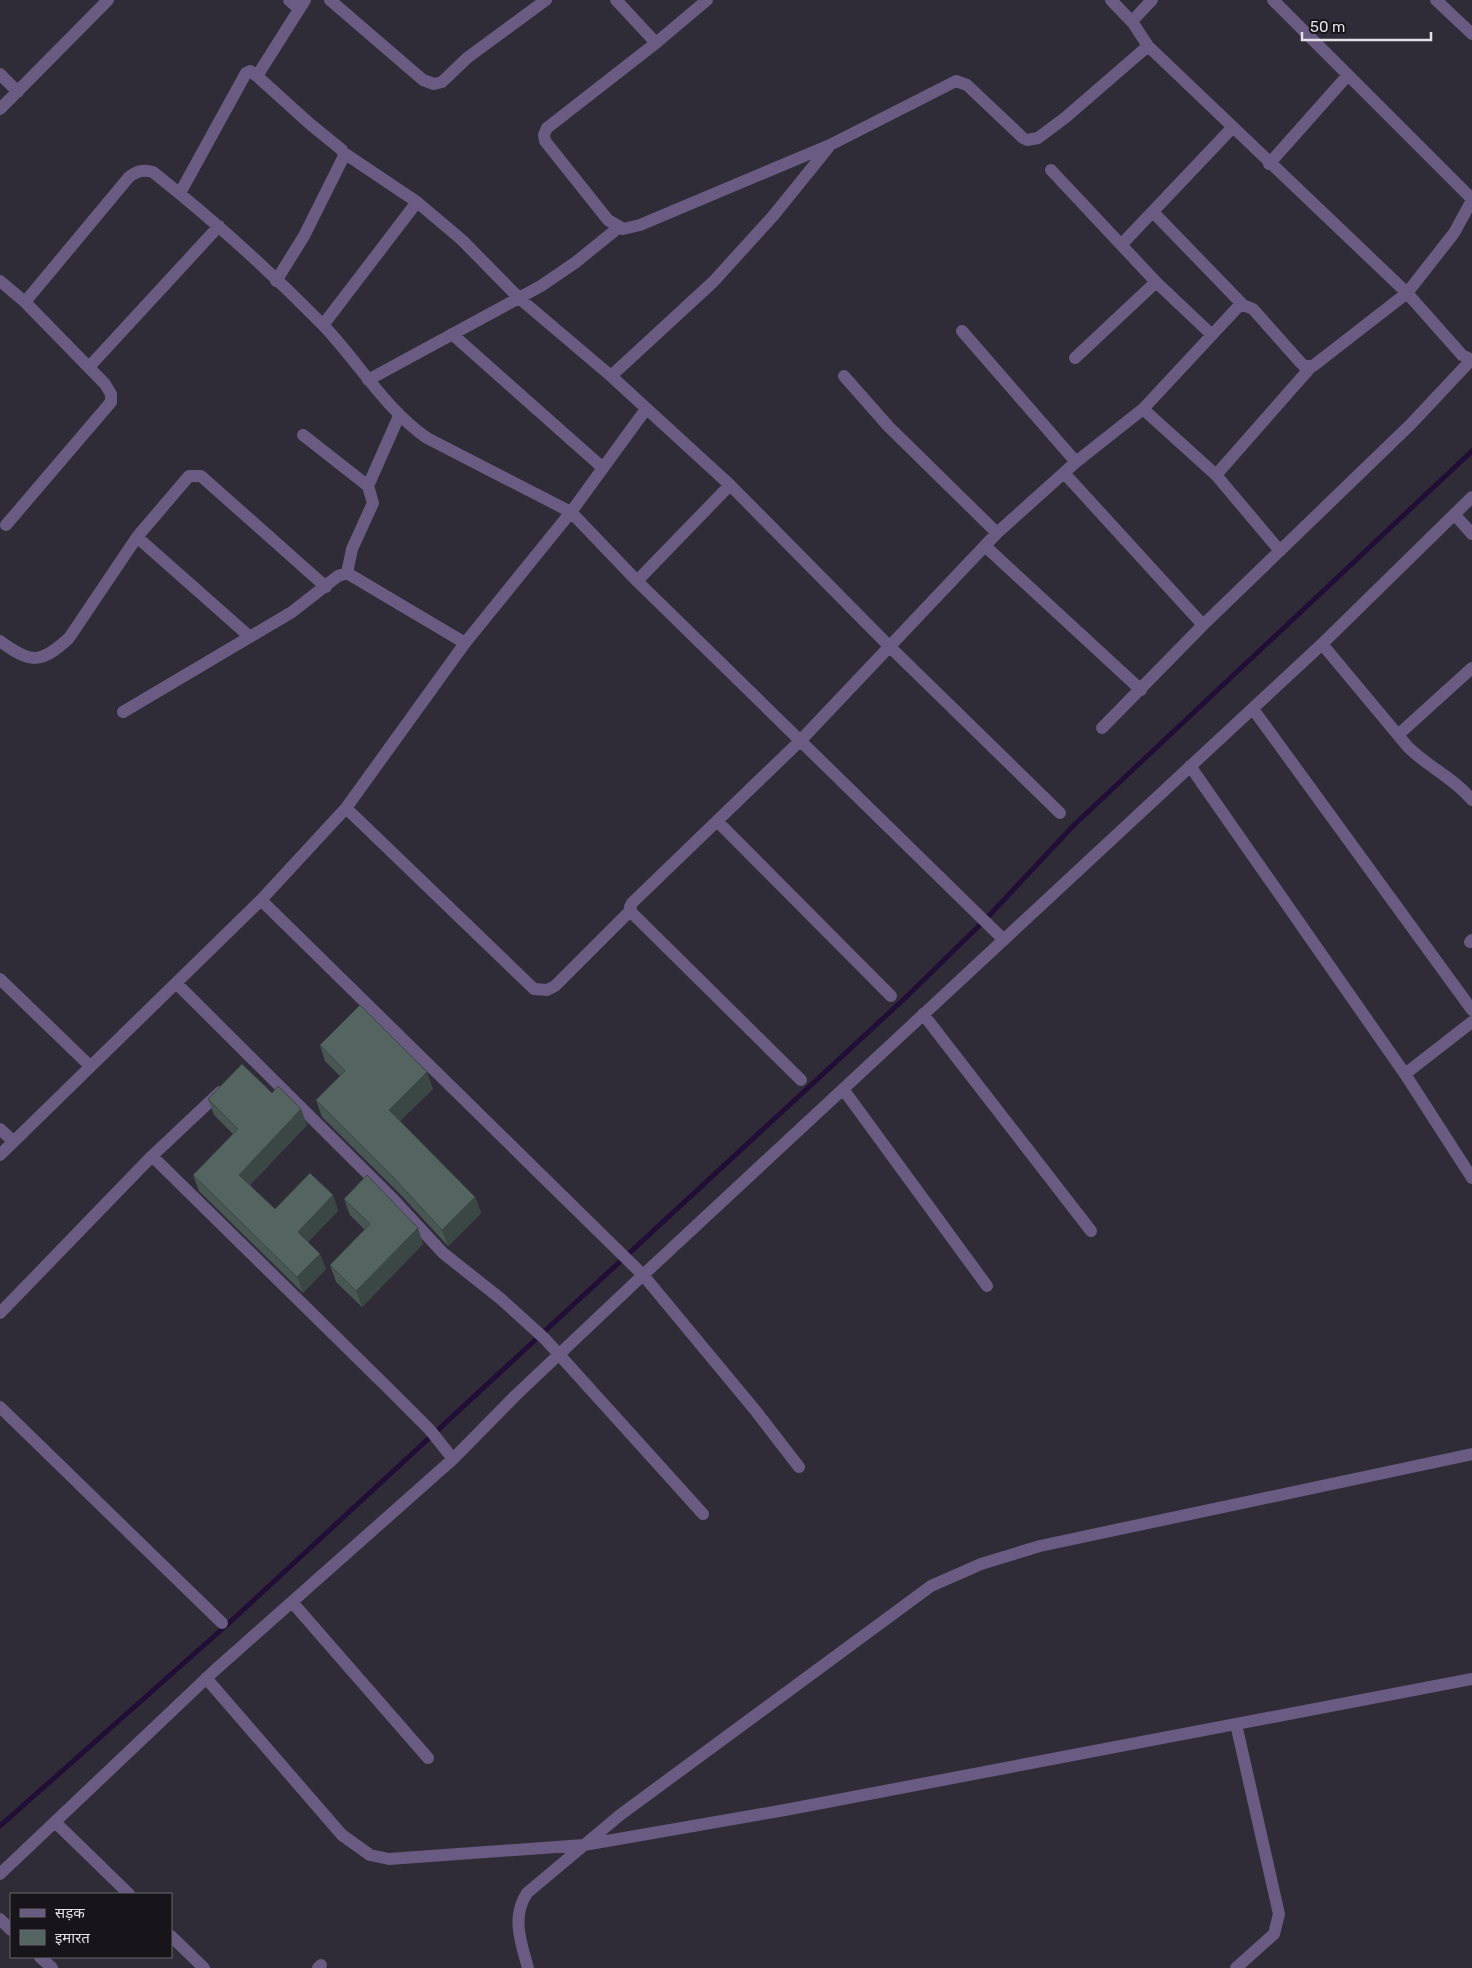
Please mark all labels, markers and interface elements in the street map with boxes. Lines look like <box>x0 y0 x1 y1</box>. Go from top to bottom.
scale bar <box>1302 10 1431 42</box>
text: 50 m <box>1310 18 1345 36</box>
legend <box>10 1893 172 1958</box>
text: सड़क <box>55 1904 85 1922</box>
text: इमारत <box>55 1929 90 1947</box>

